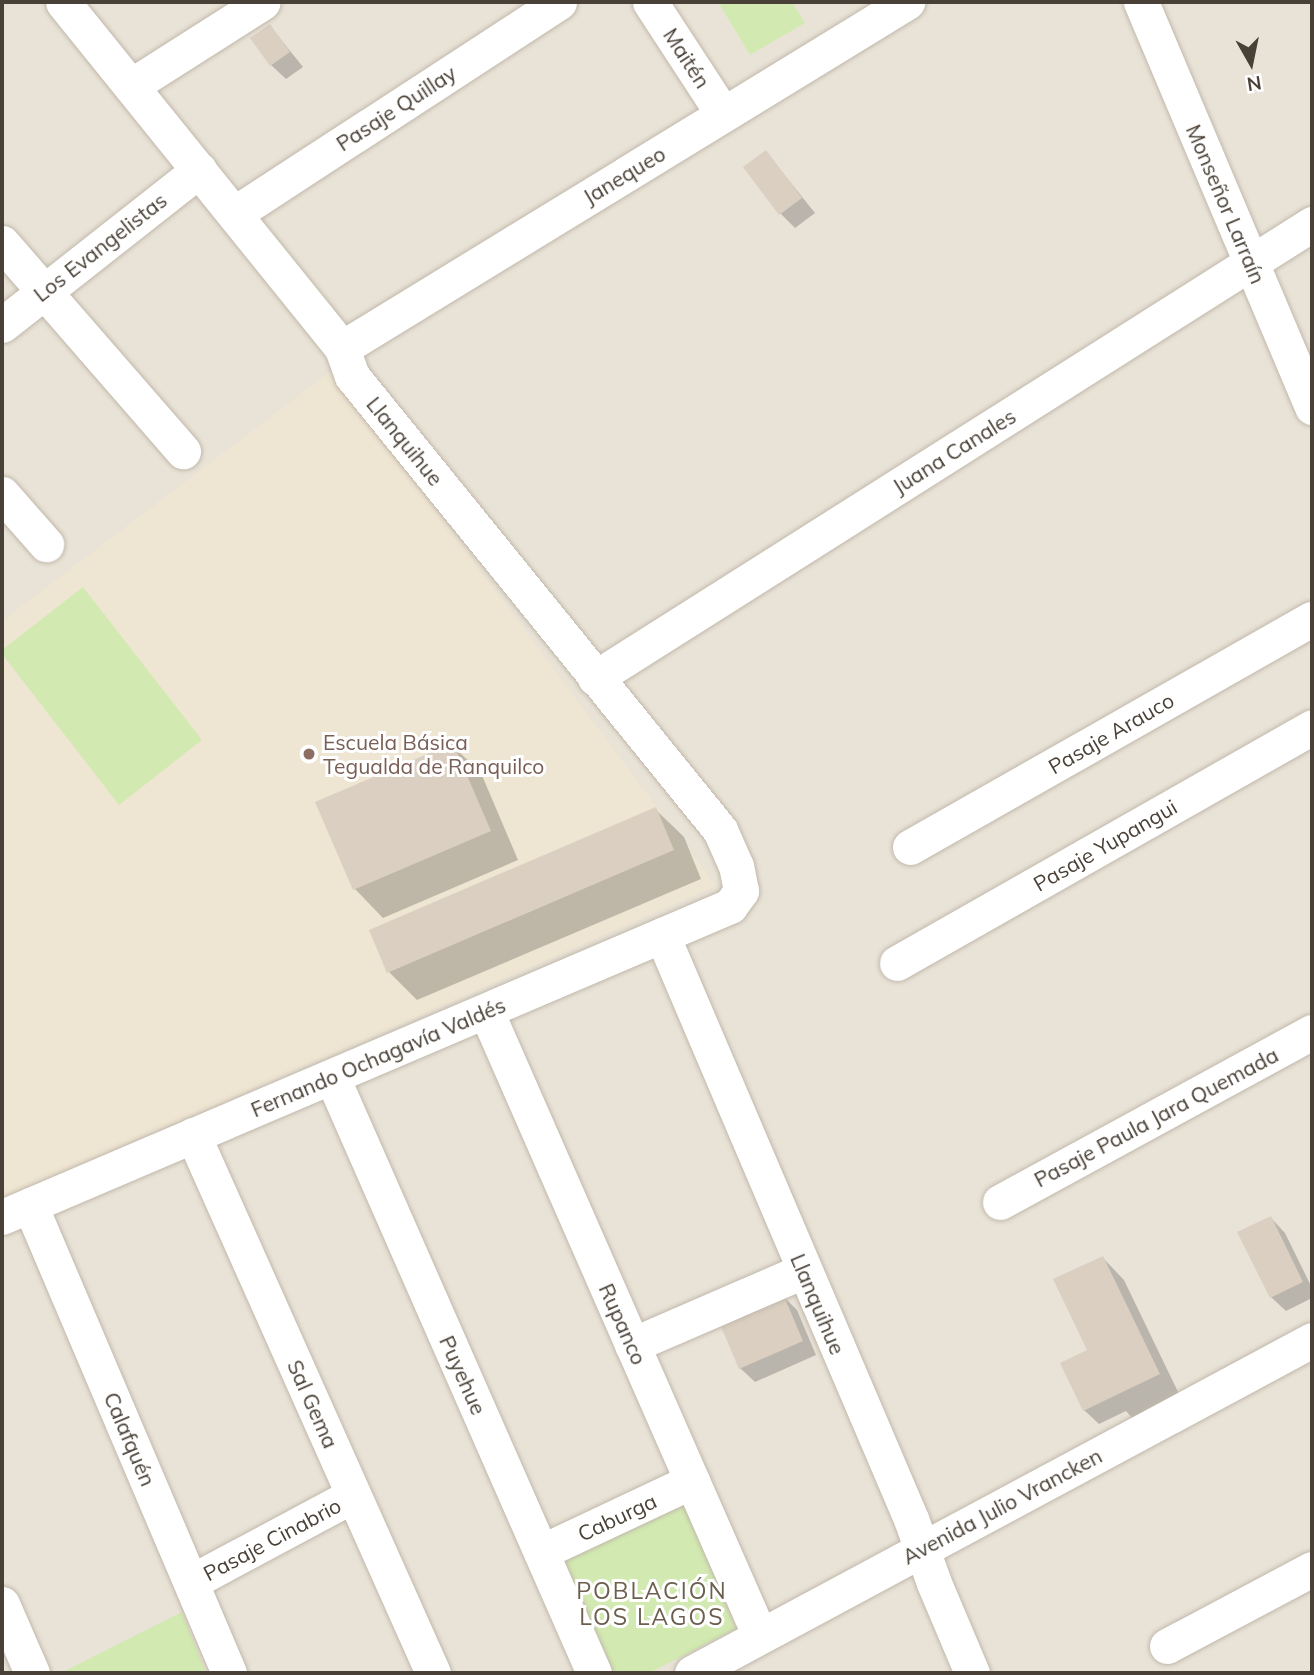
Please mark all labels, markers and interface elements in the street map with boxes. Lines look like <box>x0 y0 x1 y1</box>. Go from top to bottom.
street label: Maitén <box>658 23 716 93</box>
north arrow <box>1216 28 1286 98</box>
street label: Pasaje Quillay <box>331 60 461 156</box>
text: N <box>1245 71 1263 97</box>
street label: Monseñor Larraín <box>1181 121 1271 287</box>
street label: Janequeo <box>578 141 670 209</box>
street label: Los Evangelistas <box>28 187 172 307</box>
street label: Llanquihue <box>362 392 448 490</box>
street label: Juana Canales <box>888 403 1020 499</box>
street label: Pasaje Arauco <box>1044 687 1178 779</box>
place label: Escuela Básica Tegualda de Ranquilco <box>323 729 544 779</box>
marker: Escuela Básica Tegualda de Ranquilco <box>301 746 317 762</box>
street label: Pasaje Yupangui <box>1029 794 1181 896</box>
street label: Fernando Ochagavía Valdés <box>247 992 509 1122</box>
street label: Pasaje Paula Jara Quemada <box>1030 1042 1282 1192</box>
street label: Llanquihue <box>786 1250 850 1358</box>
street label: Rupanco <box>594 1279 652 1369</box>
street label: Puyehue <box>434 1332 492 1418</box>
street label: Sal Gema <box>282 1356 344 1452</box>
street label: Calafquén <box>99 1388 161 1490</box>
street label: Avenida Julio Vrancken <box>898 1443 1106 1569</box>
street label: Caburga <box>574 1488 660 1546</box>
street label: Pasaje Cinabrio <box>199 1492 345 1586</box>
district label: POBLACIÓN LOS LAGOS <box>577 1577 727 1631</box>

